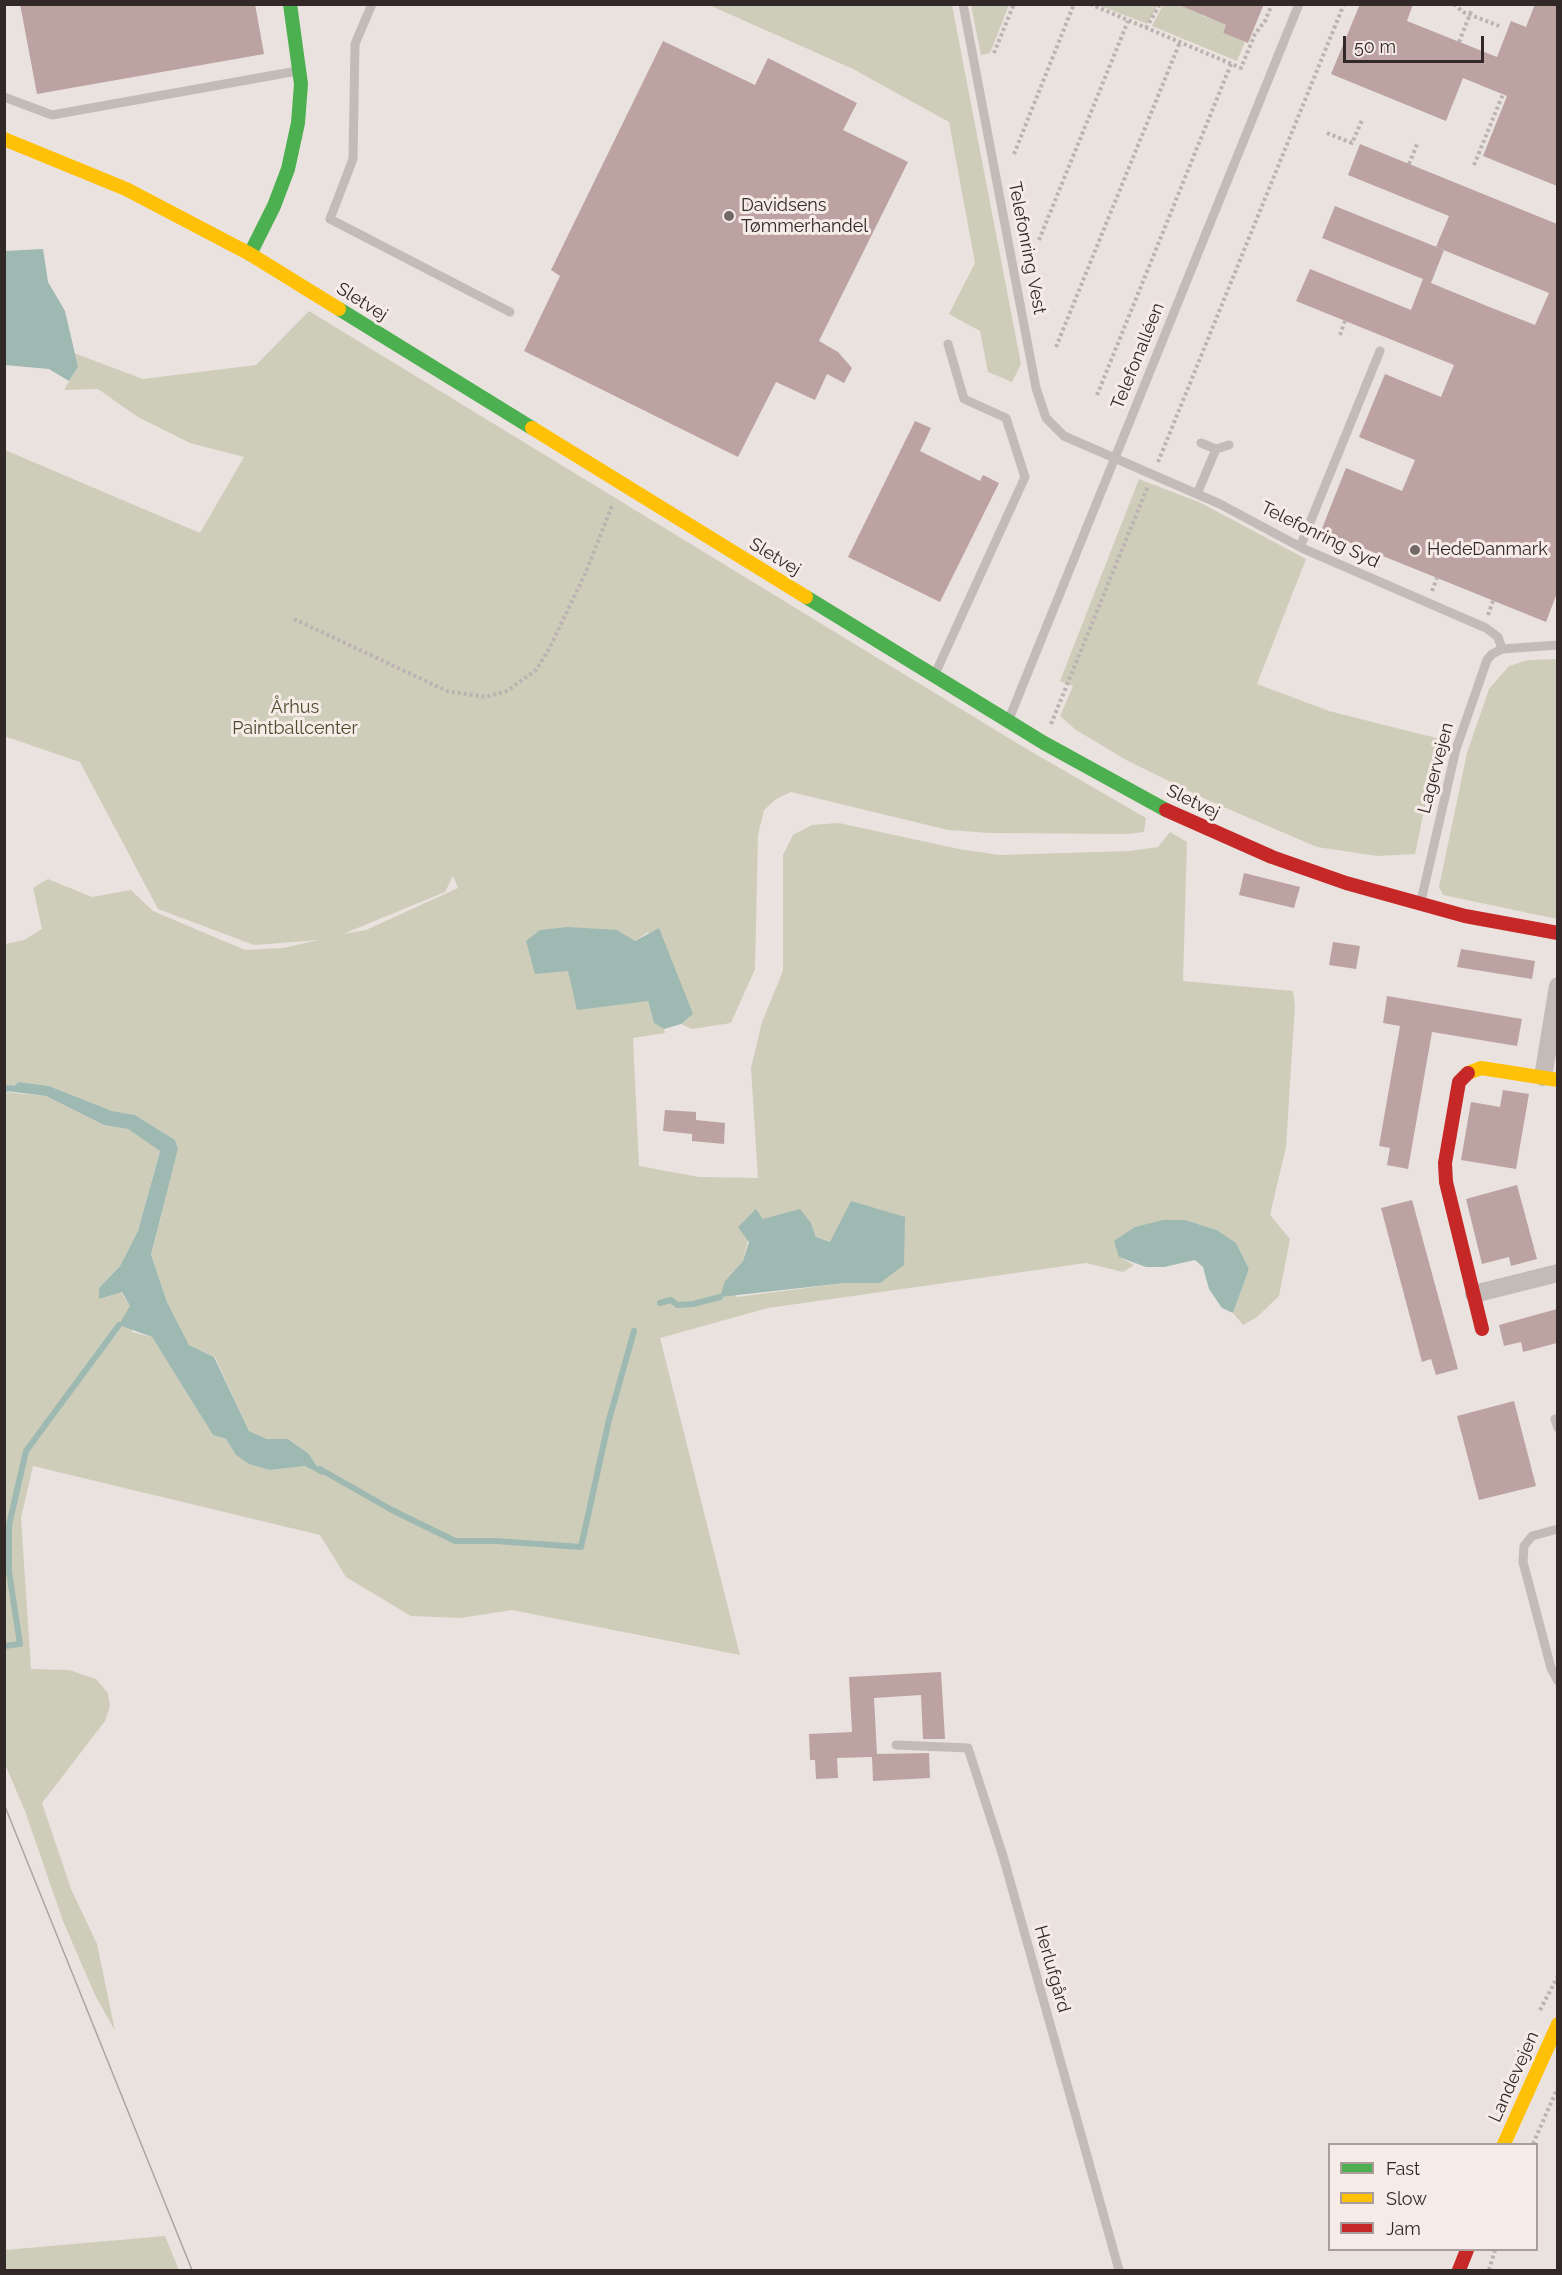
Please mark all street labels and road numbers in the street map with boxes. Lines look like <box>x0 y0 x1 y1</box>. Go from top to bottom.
street label: Telefonring Vest <box>1004 180 1050 316</box>
street label: Sletvej <box>332 278 392 326</box>
street label: Telefonalléen <box>1107 300 1169 412</box>
street label: Telefonring Syd <box>1257 497 1383 573</box>
street label: Sletvej <box>745 533 805 581</box>
street label: Lagervejen <box>1413 720 1459 816</box>
street label: Sletvej <box>1163 780 1223 824</box>
street label: Herlufgård <box>1029 1923 1075 2015</box>
street label: Landevejen <box>1484 2028 1544 2126</box>

